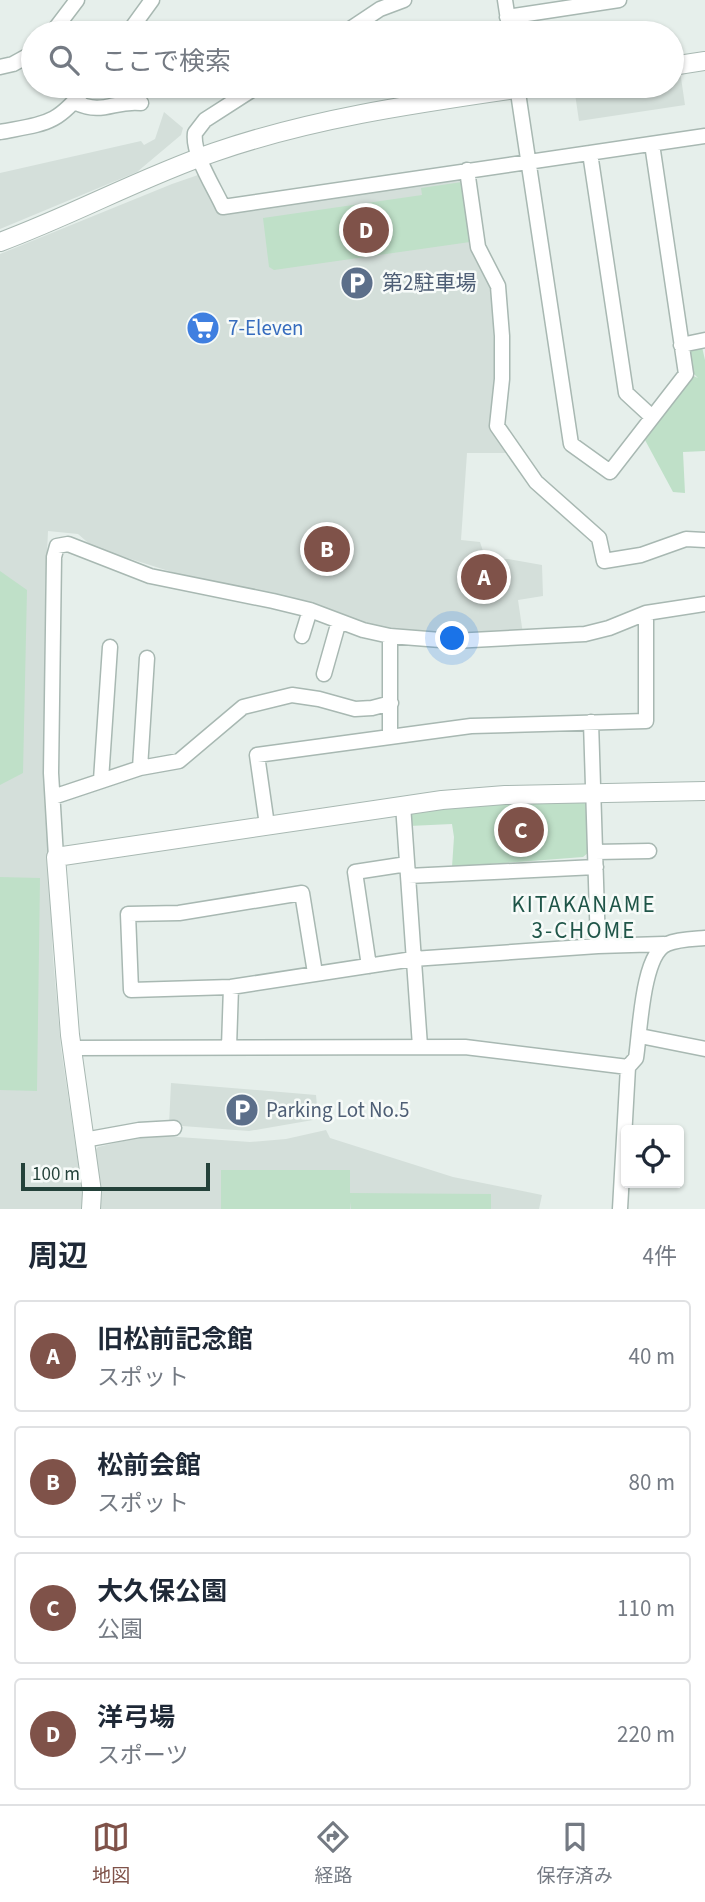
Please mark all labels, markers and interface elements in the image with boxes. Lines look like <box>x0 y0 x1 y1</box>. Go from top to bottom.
search box <box>21 21 684 98</box>
icon: search <box>45 41 83 79</box>
text: ここで検索 <box>101 43 231 80</box>
pin: D <box>343 204 389 256</box>
parking icon: 第2駐車場 <box>338 264 376 302</box>
place label: 第2駐車場 <box>382 268 476 298</box>
supermarket icon: 7-Eleven <box>184 309 222 347</box>
place label: 7-Eleven <box>228 313 304 343</box>
pin: B <box>304 523 350 575</box>
pin: A <box>461 551 507 603</box>
your location <box>435 621 469 655</box>
pin: C <box>498 804 544 856</box>
district label: KITAKANAME 3-CHOME <box>511 888 657 947</box>
parking icon: Parking Lot No.5 <box>223 1091 261 1129</box>
place label: Parking Lot No.5 <box>266 1095 409 1125</box>
map controls <box>621 1125 684 1188</box>
button: locate <box>621 1125 684 1188</box>
scale bar <box>21 1160 210 1192</box>
text: 100 m <box>32 1161 80 1188</box>
text: 周辺 <box>28 1235 88 1278</box>
text: 4件 <box>643 1240 677 1273</box>
text: 旧松前記念館 <box>97 1321 253 1358</box>
text: A <box>46 1340 60 1373</box>
text: 40 m <box>628 1340 675 1373</box>
text: スポット <box>97 1361 189 1394</box>
text: 松前会館 <box>97 1447 201 1484</box>
text: B <box>46 1466 60 1499</box>
text: 80 m <box>628 1466 675 1499</box>
text: スポット <box>97 1487 189 1520</box>
text: 大久保公園 <box>97 1573 227 1610</box>
text: C <box>46 1592 60 1625</box>
text: 110 m <box>617 1592 675 1625</box>
text: 公園 <box>97 1613 143 1646</box>
text: 洋弓場 <box>97 1699 175 1736</box>
text: D <box>46 1718 60 1751</box>
text: 220 m <box>617 1718 675 1751</box>
text: スポーツ <box>97 1739 189 1772</box>
tab: 地図 <box>92 1818 130 1890</box>
tab: 経路 <box>314 1818 353 1890</box>
tab: 保存済み <box>537 1818 613 1890</box>

